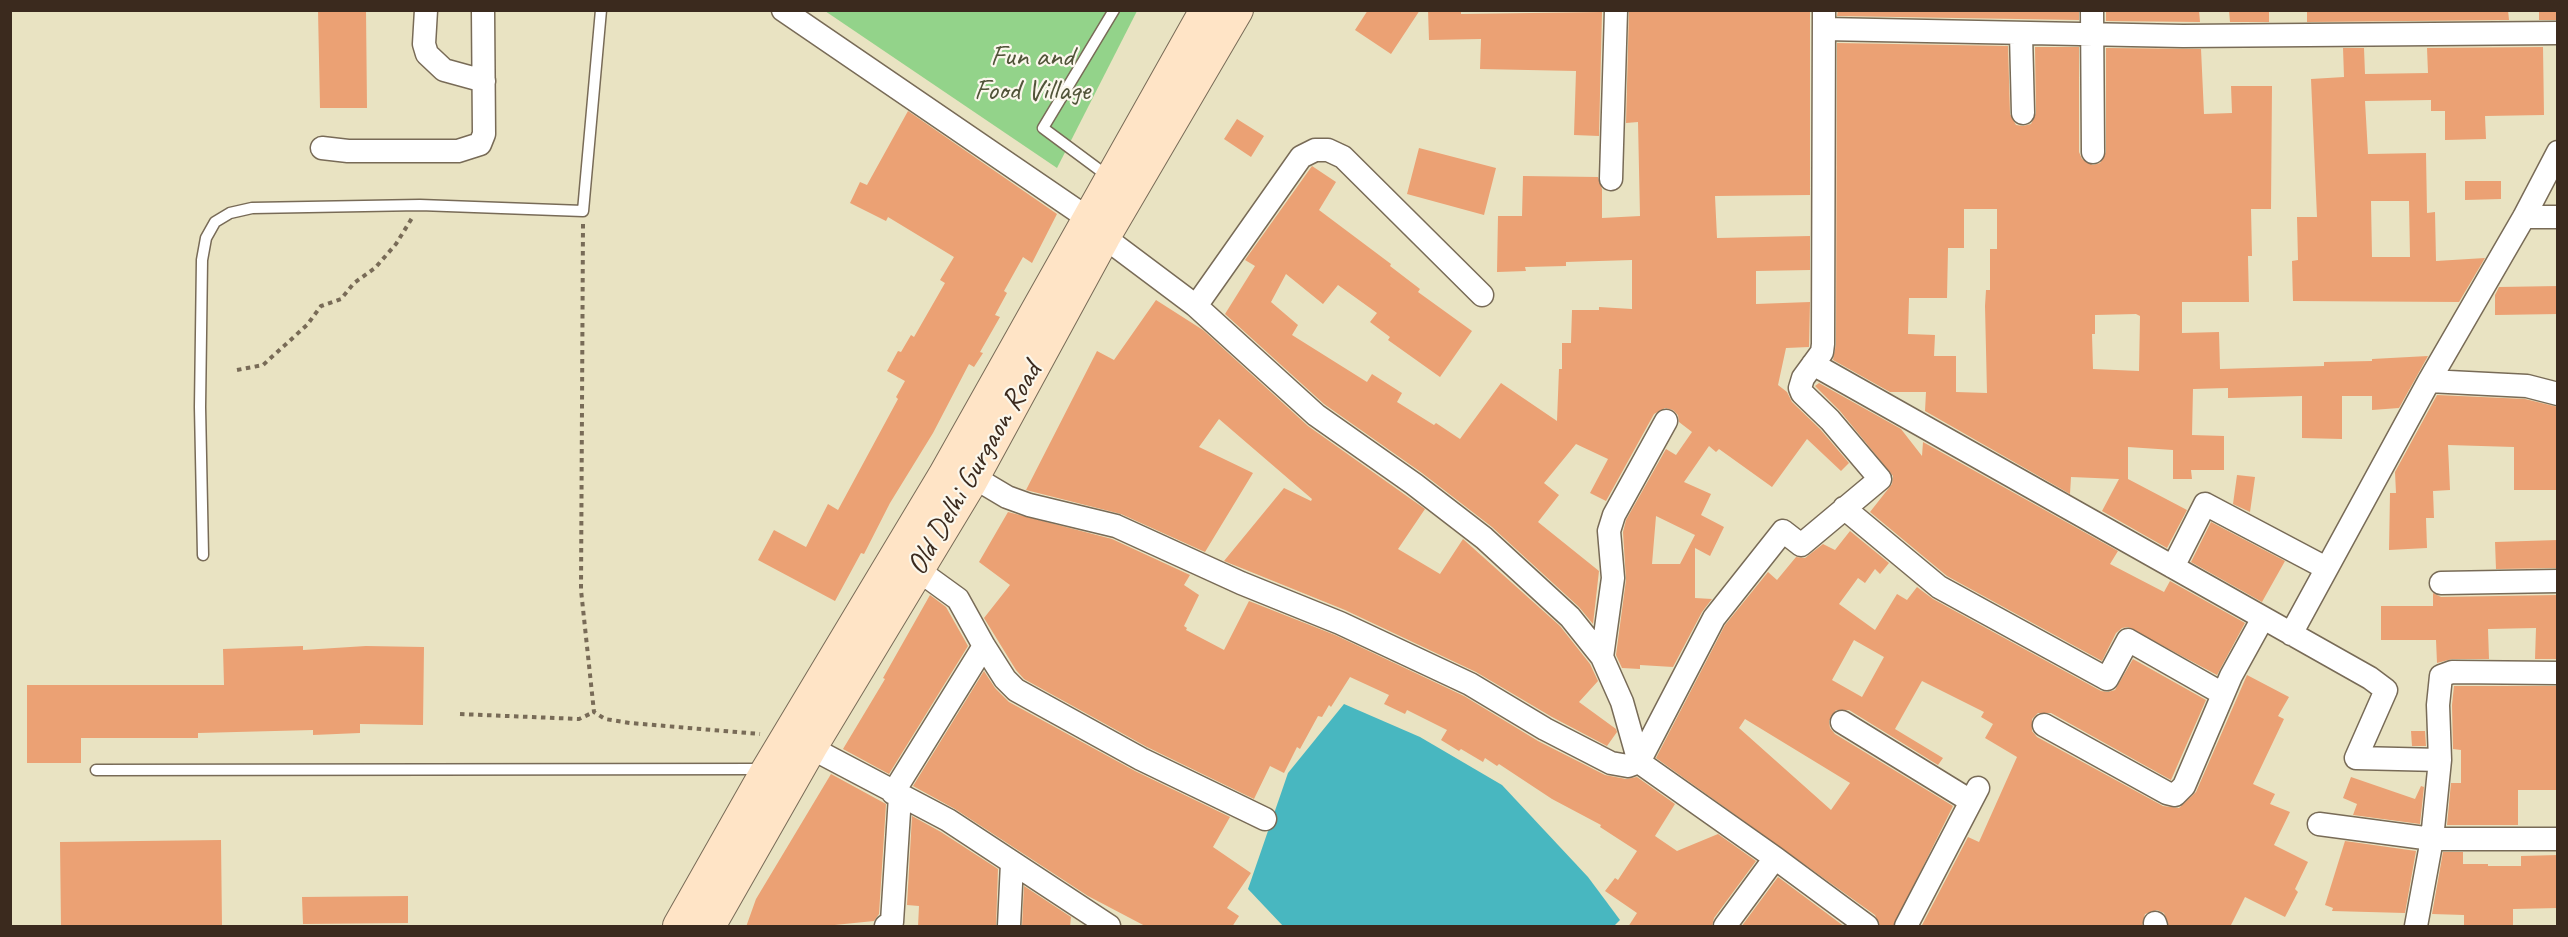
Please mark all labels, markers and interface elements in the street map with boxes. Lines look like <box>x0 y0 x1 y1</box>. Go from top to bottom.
park label: Fun and Food Village <box>974 39 1090 110</box>
street label: Old Delhi Gurgaon Road <box>900 356 1050 582</box>

